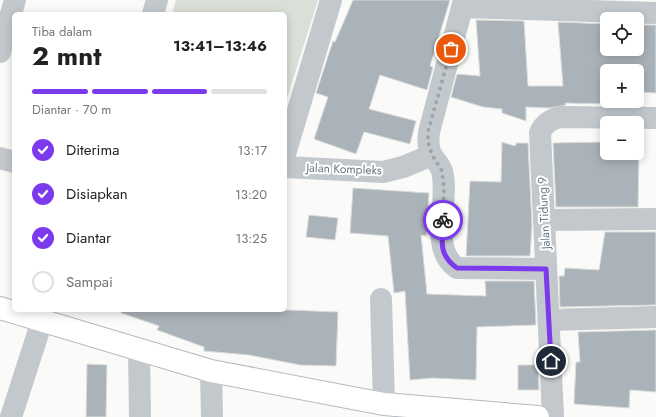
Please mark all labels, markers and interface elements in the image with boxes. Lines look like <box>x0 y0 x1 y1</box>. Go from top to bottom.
map controls <box>600 12 644 160</box>
button: locate <box>600 12 644 56</box>
text: Tiba dalam <box>32 22 92 41</box>
pin <box>434 32 468 66</box>
text: 13:41–13:46 <box>173 35 267 57</box>
text: 2 mnt <box>32 37 101 75</box>
icon: bag <box>440 38 462 60</box>
button: + <box>600 64 644 108</box>
text: Diantar · 70 m <box>32 100 112 119</box>
button: − <box>600 116 644 160</box>
icon: check <box>32 139 54 161</box>
text: Diterima <box>66 139 119 161</box>
text: 13:17 <box>237 141 267 160</box>
street label: Jalan Kompleks <box>304 159 382 179</box>
street label: Jalan Tidung 9 <box>533 176 555 252</box>
icon: check <box>32 183 54 205</box>
text: Disiapkan <box>66 183 128 205</box>
text: 13:20 <box>235 185 267 204</box>
courier <box>423 200 463 240</box>
icon: bike <box>432 209 454 231</box>
icon: check <box>32 227 54 249</box>
text: Diantar <box>66 227 111 249</box>
text: 13:25 <box>235 229 267 248</box>
text: Sampai <box>66 271 113 293</box>
pin <box>534 344 568 378</box>
icon: home <box>540 350 562 372</box>

